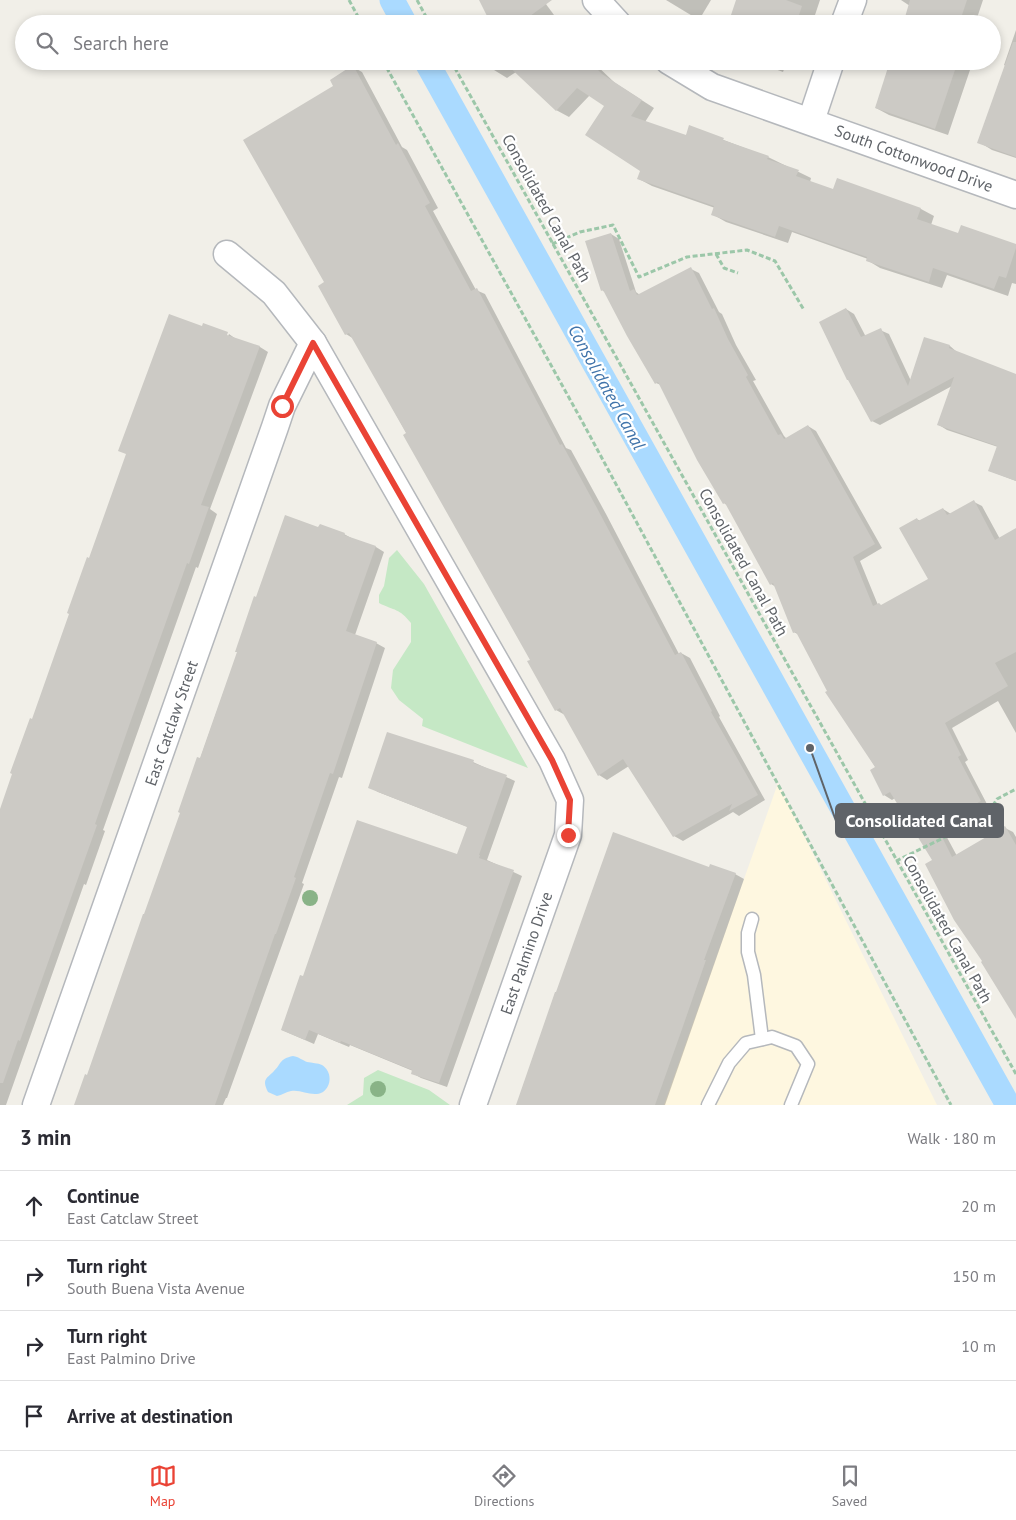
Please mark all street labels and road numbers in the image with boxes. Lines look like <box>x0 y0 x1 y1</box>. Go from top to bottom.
street label: South Cottonwood Drive <box>832 120 996 196</box>
street label: Consolidated Canal Path <box>498 131 596 285</box>
street label: Consolidated Canal Path <box>695 485 793 639</box>
street label: East Catclaw Street <box>140 657 202 788</box>
street label: Consolidated Canal Path <box>899 852 997 1006</box>
street label: East Palmino Drive <box>496 889 556 1017</box>

